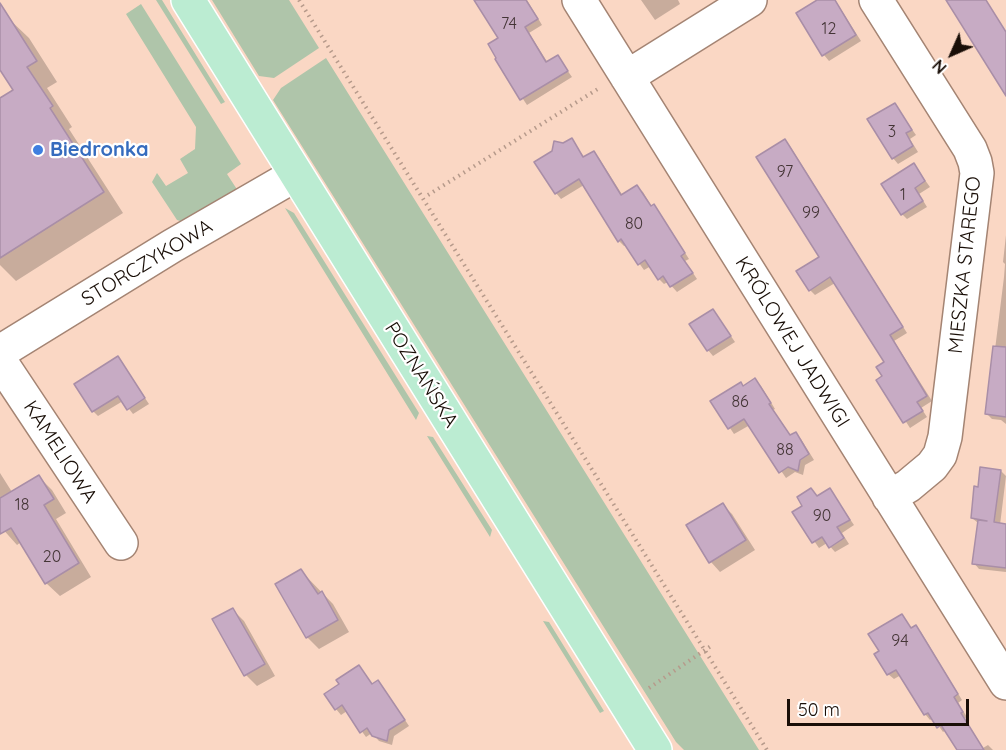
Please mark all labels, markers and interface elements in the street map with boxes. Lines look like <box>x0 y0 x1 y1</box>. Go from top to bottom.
house number: 74 <box>501 14 517 34</box>
house number: 12 <box>822 19 836 39</box>
north arrow <box>922 24 982 84</box>
text: N <box>928 56 951 78</box>
house number: 3 <box>888 122 896 142</box>
place label: Biedronka <box>50 138 149 162</box>
marker: Biedronka <box>31 143 45 157</box>
house number: 97 <box>777 162 793 182</box>
street label: MIESZKA STAREGO <box>944 175 986 355</box>
house number: 1 <box>900 185 906 205</box>
house number: 99 <box>802 203 820 223</box>
street label: STORCZYKOWA <box>77 214 217 312</box>
house number: 80 <box>625 214 643 234</box>
street label: KRÓLOWEJ JADWIGI <box>730 252 854 432</box>
street label: POZNAŃSKA <box>379 318 463 432</box>
house number: 86 <box>731 392 749 412</box>
street label: KAMELIOWA <box>18 396 102 508</box>
house number: 88 <box>776 440 794 460</box>
house number: 18 <box>15 495 29 515</box>
house number: 90 <box>813 506 831 526</box>
house number: 20 <box>43 547 61 567</box>
house number: 94 <box>891 631 909 651</box>
scale bar <box>790 687 972 725</box>
text: 50 m <box>798 698 840 721</box>

